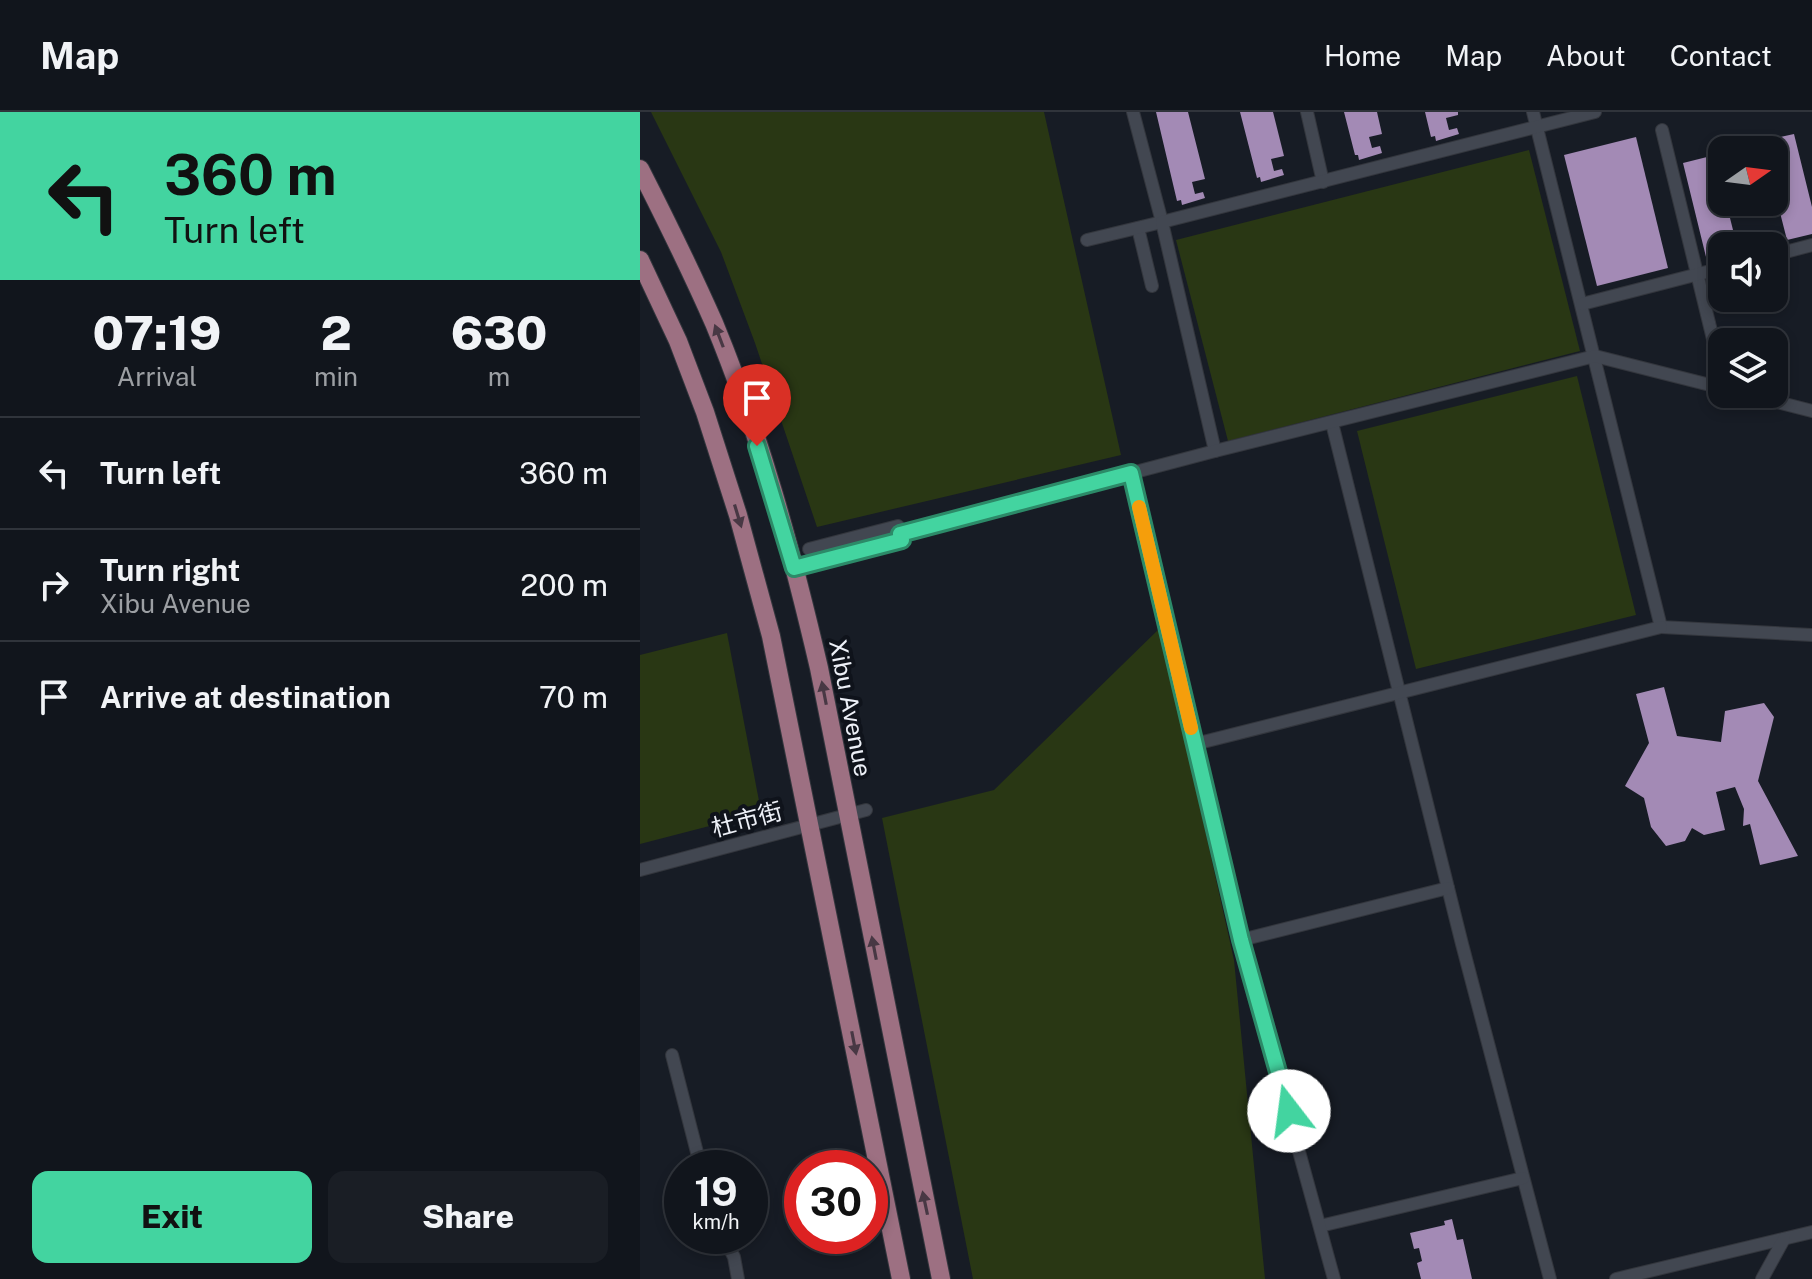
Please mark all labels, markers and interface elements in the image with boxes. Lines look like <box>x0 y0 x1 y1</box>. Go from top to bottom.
text: Map <box>40 33 119 78</box>
text: Home <box>1324 39 1401 72</box>
text: Map <box>1445 39 1502 72</box>
text: About <box>1546 39 1626 72</box>
text: Contact <box>1670 39 1772 72</box>
north arrow <box>1708 136 1788 216</box>
map controls <box>1708 136 1788 408</box>
text: 360 m <box>164 142 337 208</box>
icon: left <box>32 144 136 248</box>
text: Turn left <box>164 209 305 251</box>
button: sound <box>1708 232 1788 312</box>
text: 07:19 <box>93 304 221 361</box>
text: 2 <box>320 304 352 361</box>
text: 630 <box>451 304 547 361</box>
one-way arrow <box>712 324 725 348</box>
button: layers <box>1708 328 1788 408</box>
text: Arrival <box>117 361 197 392</box>
text: min <box>314 361 358 392</box>
text: m <box>488 361 510 392</box>
pin <box>723 364 791 446</box>
icon: arrive <box>735 376 779 420</box>
icon: left <box>32 451 76 495</box>
text: Turn left <box>100 455 221 491</box>
text: 360 m <box>519 455 608 491</box>
one-way arrow <box>732 504 745 528</box>
text: Turn right <box>100 552 240 588</box>
icon: right <box>32 563 76 607</box>
text: 200 m <box>520 567 608 603</box>
text: Xibu Avenue <box>100 588 251 619</box>
street label: Xibu Avenue <box>824 637 878 779</box>
icon: arrive <box>32 675 76 719</box>
text: Arrive at destination <box>100 679 391 715</box>
text: 70 m <box>539 679 608 715</box>
one-way arrow <box>817 680 829 705</box>
street label: 杜市街 <box>708 796 785 842</box>
one-way arrow <box>867 935 879 960</box>
one-way arrow <box>848 1031 861 1056</box>
position arrow <box>1247 1069 1331 1153</box>
speed limit sign: 30 <box>784 1150 888 1254</box>
text: 19 <box>694 1168 738 1215</box>
button: Exit <box>32 1171 312 1263</box>
button: Share <box>328 1171 608 1263</box>
one-way arrow <box>918 1190 931 1215</box>
text: km/h <box>692 1210 740 1234</box>

